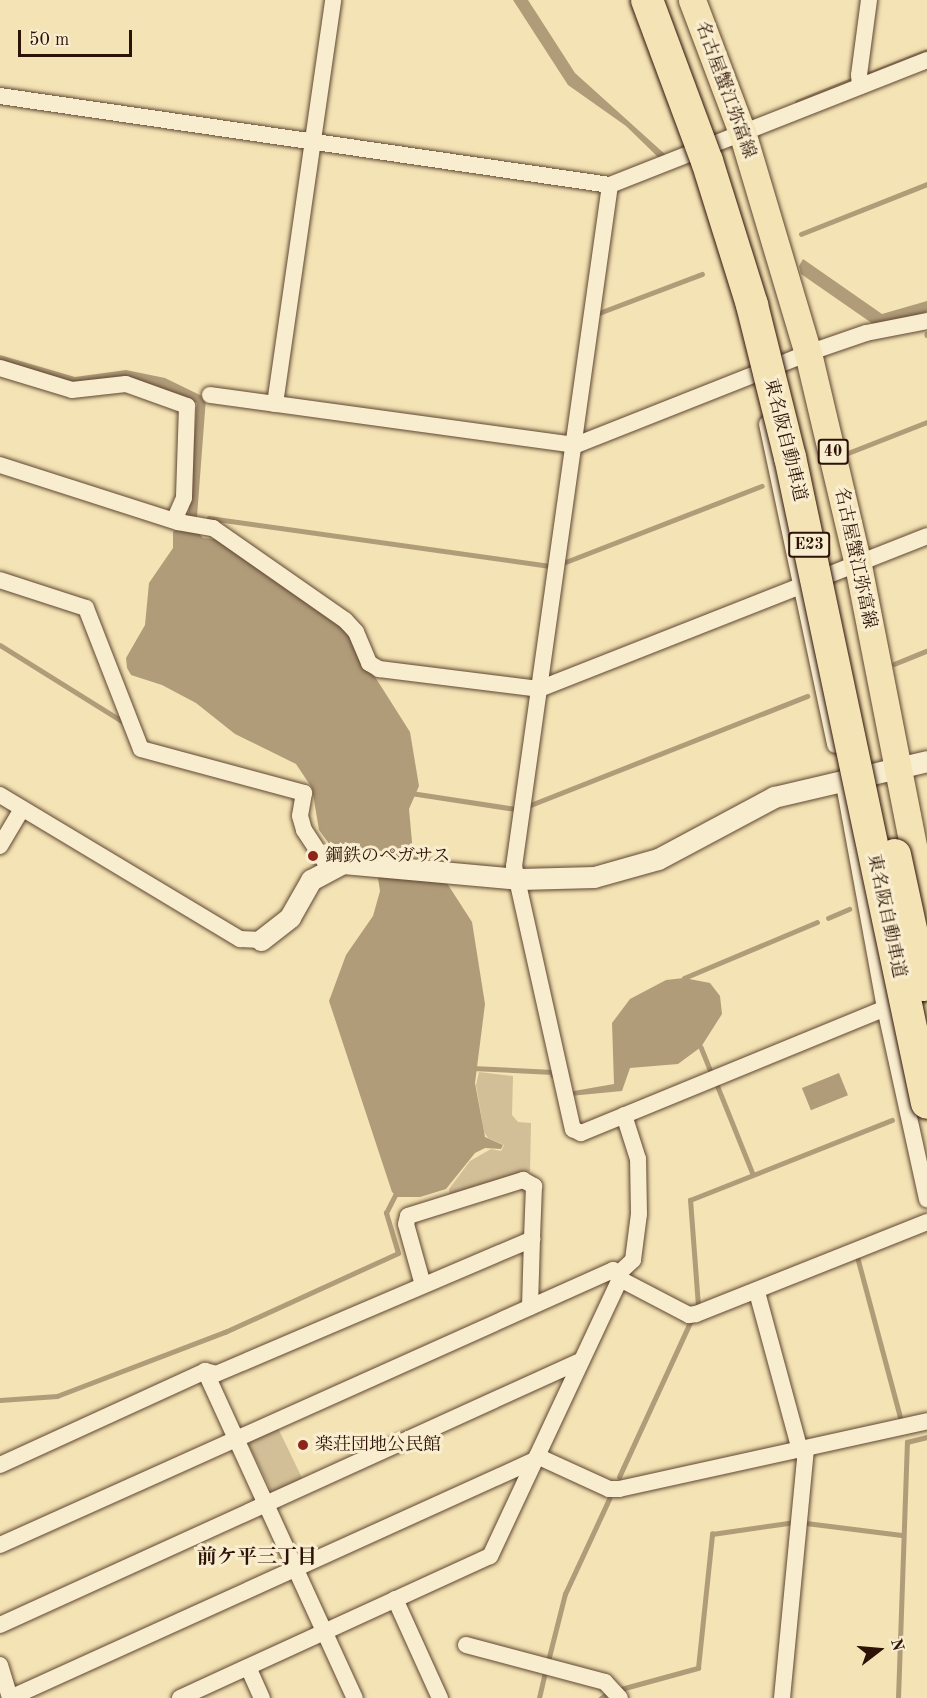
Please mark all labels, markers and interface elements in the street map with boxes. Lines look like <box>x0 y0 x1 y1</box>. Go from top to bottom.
scale bar <box>21 18 135 56</box>
street label: 名古屋蟹江弥富線 <box>690 19 760 161</box>
text: 50 m <box>29 31 69 49</box>
street label: 東名阪自動車道 <box>759 376 811 504</box>
road number: 40 <box>816 439 850 465</box>
street label: 名古屋蟹江弥富線 <box>829 485 881 631</box>
road number: E23 <box>788 532 830 558</box>
place label: 鋼鉄のペガサス <box>325 845 451 867</box>
marker: 鋼鉄のペガサス <box>306 849 320 863</box>
street label: 東名阪自動車道 <box>862 852 910 980</box>
place label: 楽荘団地公民館 <box>315 1434 441 1456</box>
marker: 楽荘団地公民館 <box>296 1438 310 1452</box>
district label: 前ケ平三丁目 <box>197 1546 317 1570</box>
north arrow <box>849 1620 909 1680</box>
text: N <box>887 1637 906 1653</box>

